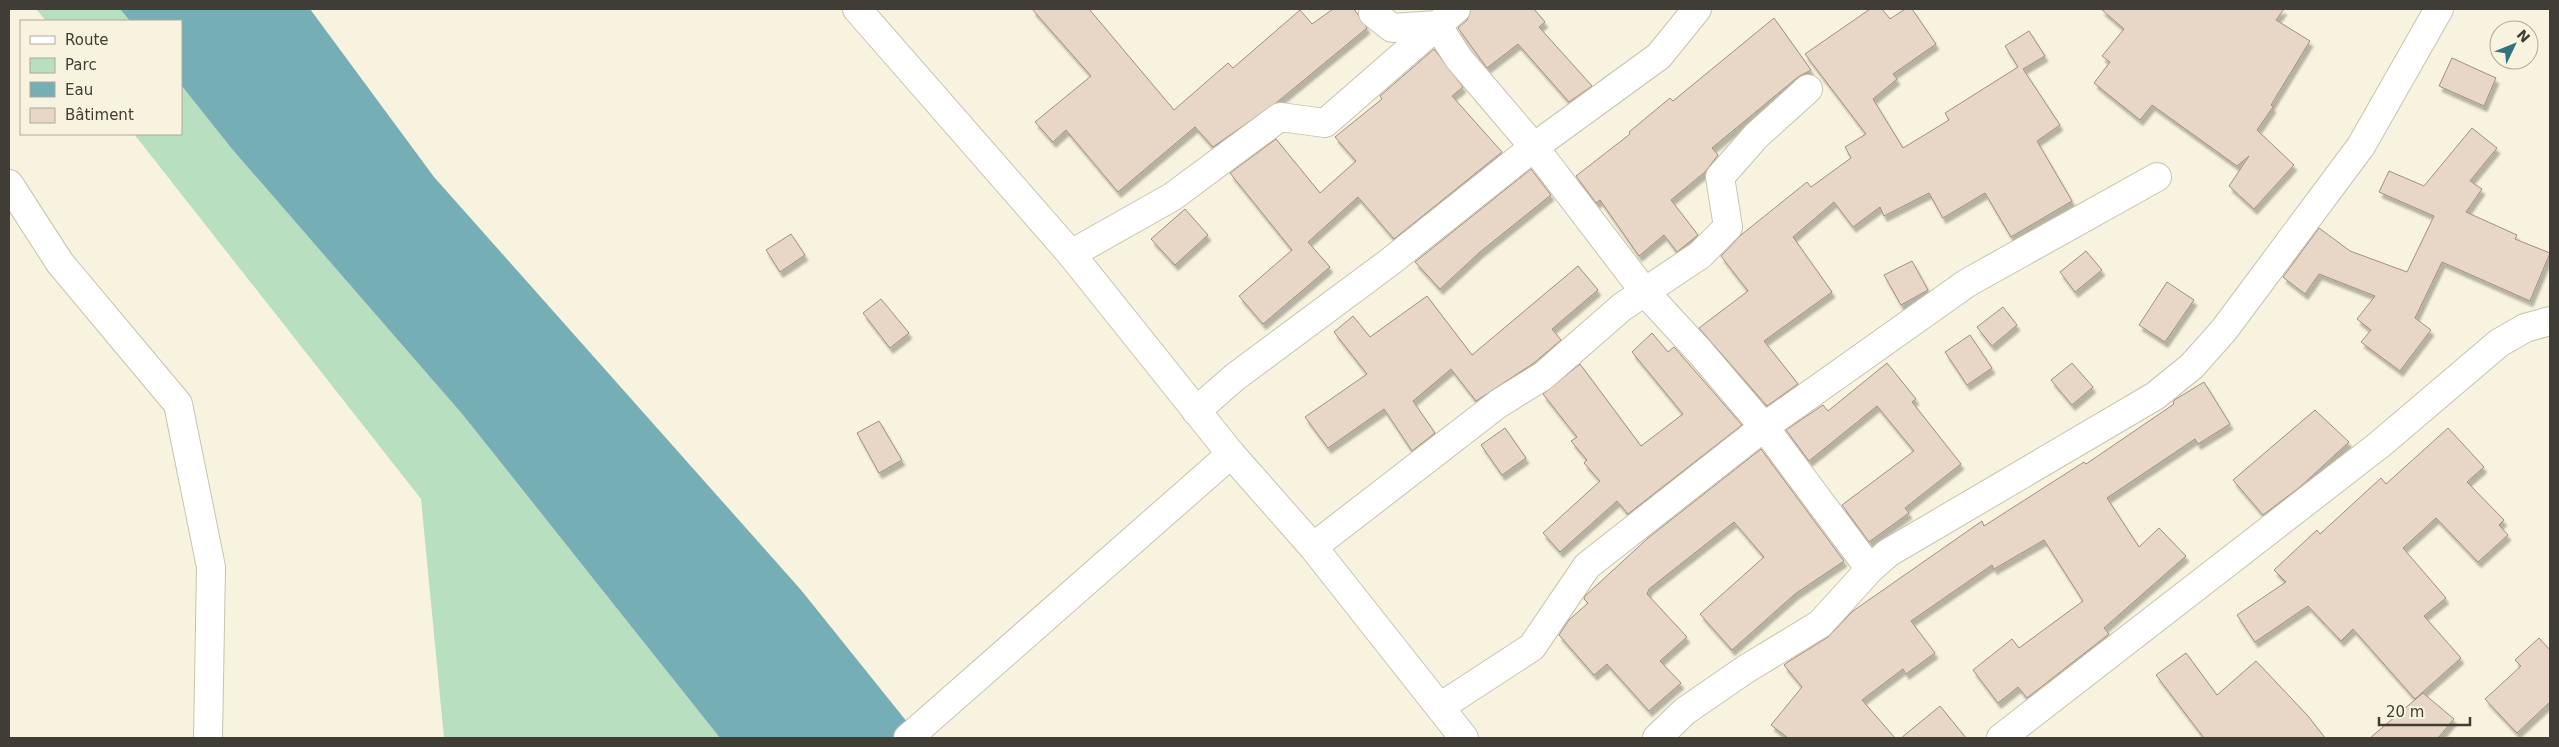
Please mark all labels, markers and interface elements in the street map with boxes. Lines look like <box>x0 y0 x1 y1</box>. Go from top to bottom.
legend <box>20 20 182 135</box>
north arrow <box>2489 20 2539 70</box>
text: N <box>2514 26 2533 46</box>
text: Route <box>65 31 109 49</box>
text: Parc <box>65 56 97 74</box>
text: Eau <box>65 81 93 99</box>
text: Bâtiment <box>65 106 134 124</box>
scale bar <box>2379 694 2470 726</box>
text: 20 m <box>2386 703 2424 721</box>

